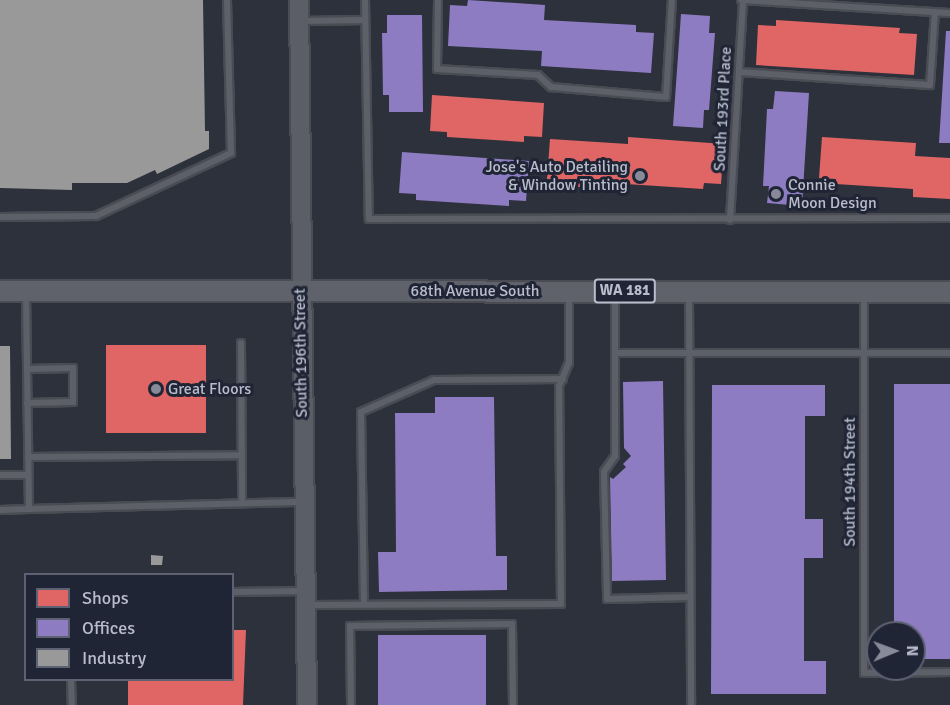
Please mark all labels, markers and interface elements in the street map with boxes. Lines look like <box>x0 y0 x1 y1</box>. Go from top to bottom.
street label: South 193rd Place <box>710 46 736 172</box>
place label: Jose's Auto Detailing & Window Tinting <box>485 157 628 195</box>
marker: Jose's Auto Detailing & Window Tinting <box>633 169 647 183</box>
place label: Connie Moon Design <box>788 175 877 213</box>
marker: Connie Moon Design <box>769 187 783 201</box>
road number: WA 181 <box>594 279 656 303</box>
street label: 68th Avenue South <box>411 281 539 301</box>
street label: South 196th Street <box>290 288 312 418</box>
place label: Great Floors <box>168 379 251 399</box>
marker: Great Floors <box>149 382 163 396</box>
street label: South 194th Street <box>840 417 860 547</box>
legend <box>24 573 234 681</box>
text: Shops <box>82 587 129 609</box>
text: Offices <box>82 617 135 639</box>
north arrow <box>866 621 926 681</box>
text: N <box>902 645 922 656</box>
text: Industry <box>82 647 146 669</box>

